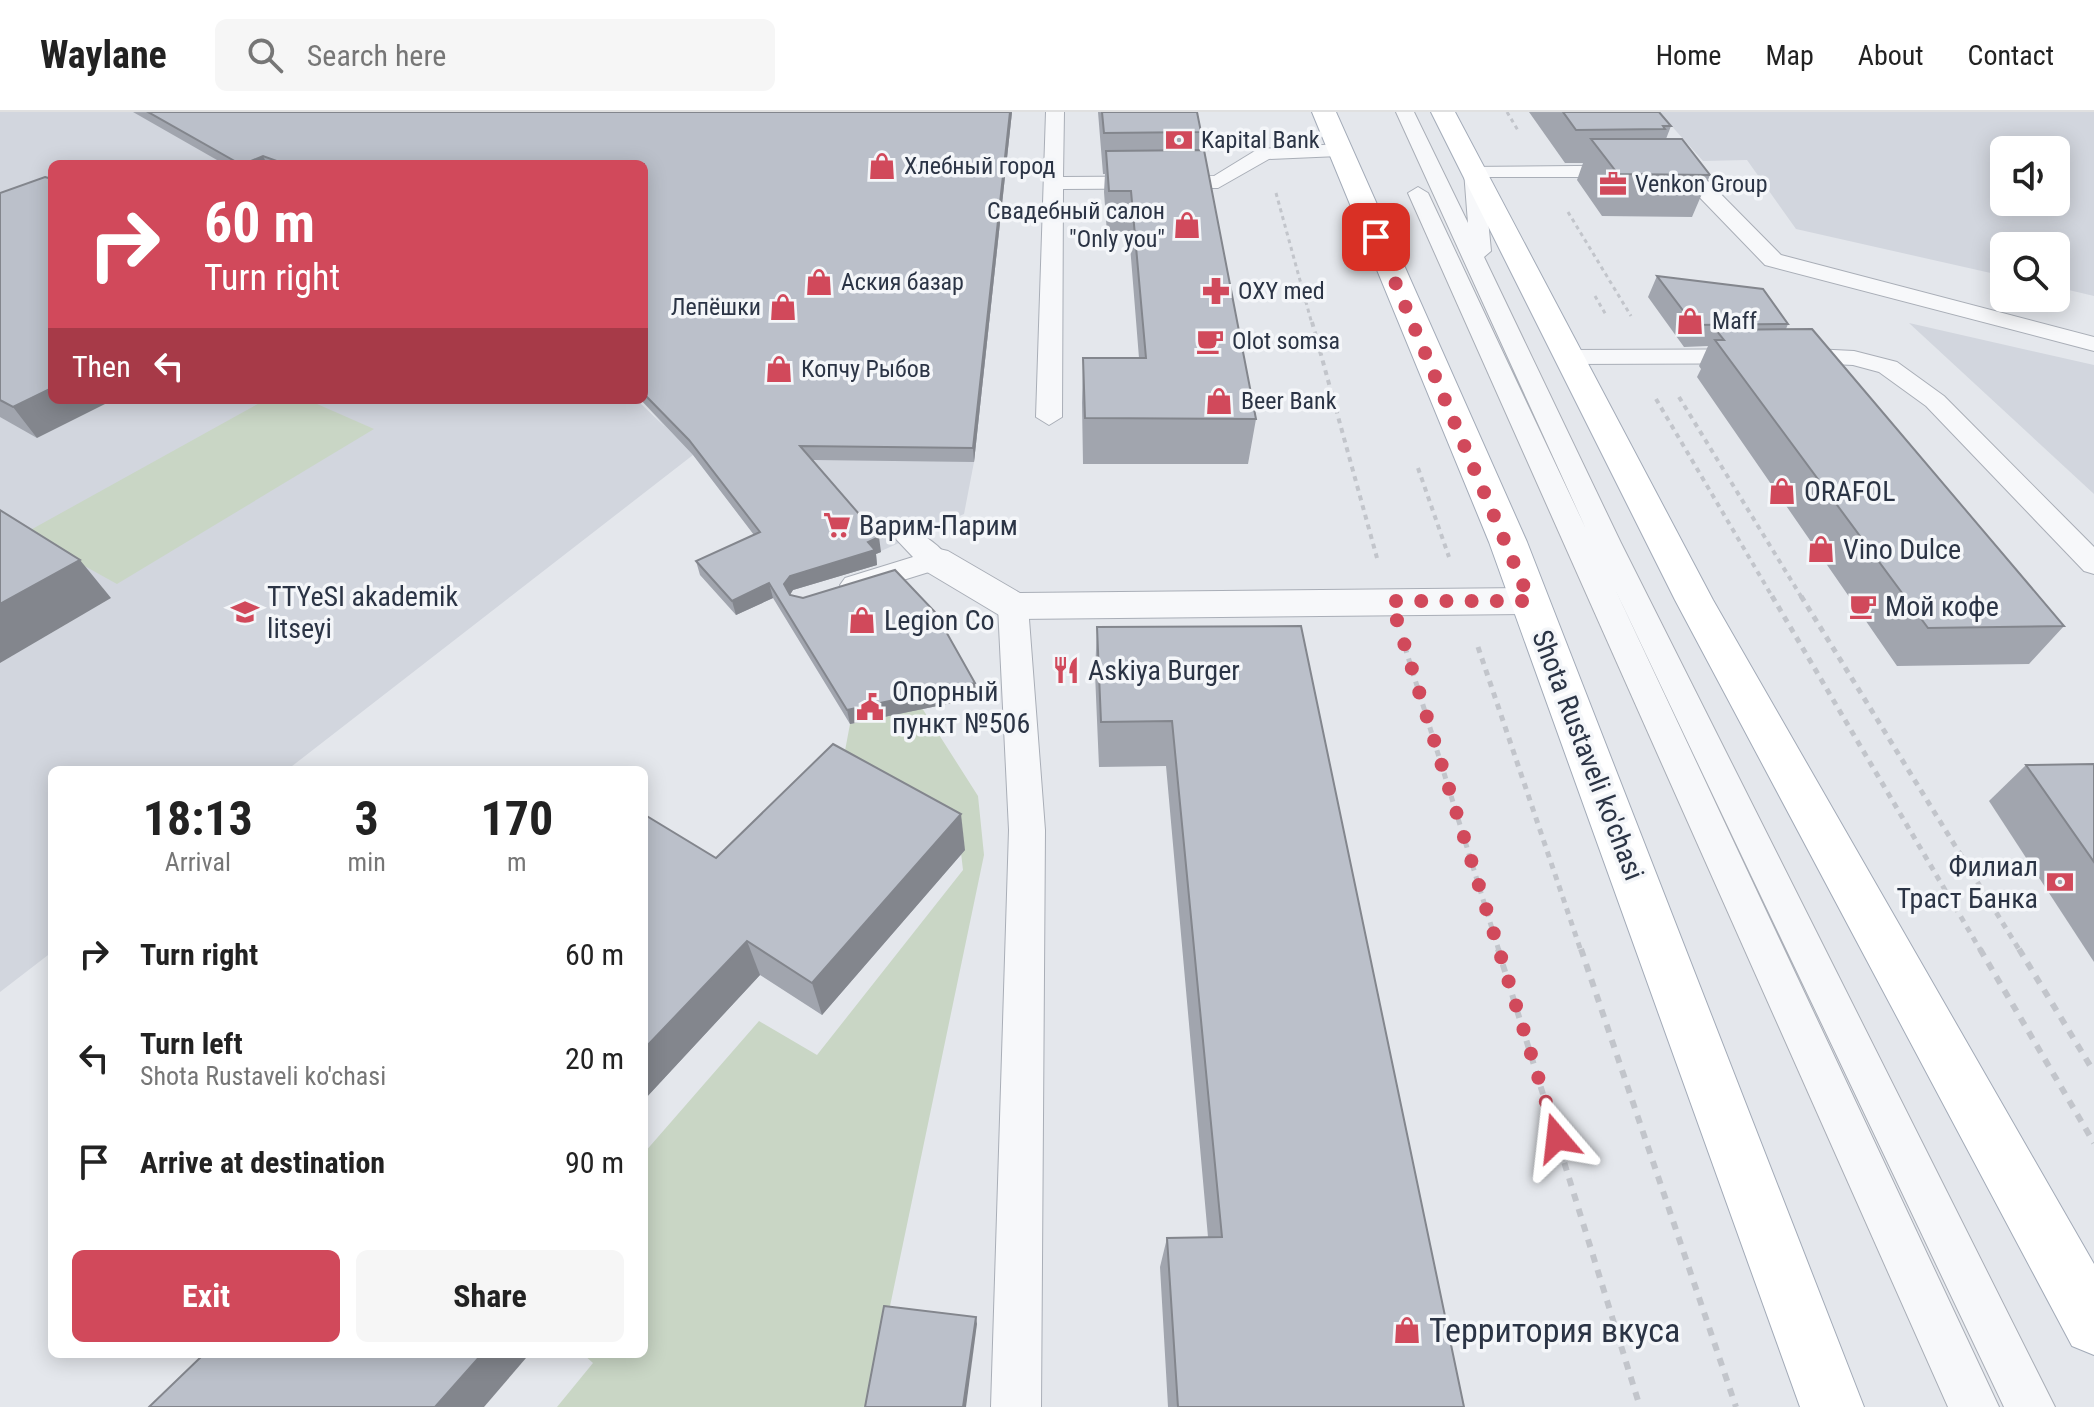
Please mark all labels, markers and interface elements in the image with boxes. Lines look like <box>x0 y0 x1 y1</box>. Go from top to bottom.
search box <box>215 19 775 91</box>
text: Waylane <box>40 33 167 77</box>
icon: search <box>243 33 287 77</box>
text: Search here <box>307 38 446 73</box>
text: Home <box>1656 39 1721 72</box>
text: Map <box>1765 39 1814 72</box>
text: About <box>1858 39 1924 72</box>
text: Contact <box>1968 39 2054 72</box>
bank icon: Kapital Bank <box>1164 125 1194 155</box>
place label: Kapital Bank <box>1201 126 1320 154</box>
map controls <box>1990 136 2070 312</box>
button: sound <box>1990 136 2070 216</box>
shop icon: Хлебный город <box>867 151 897 181</box>
place label: Хлебный город <box>904 152 1055 180</box>
office icon: Venkon Group <box>1598 169 1628 199</box>
place label: Venkon Group <box>1635 170 1768 198</box>
text: 60 m <box>204 190 315 256</box>
icon: right <box>72 192 176 296</box>
place label: Свадебный салон "Only you" <box>987 197 1165 253</box>
pin <box>1342 203 1410 271</box>
shop icon: Свадебный салон "Only you" <box>1172 210 1202 240</box>
icon: arrive <box>1354 215 1398 259</box>
button: search <box>1990 232 2070 312</box>
text: Turn right <box>204 257 340 299</box>
shop icon: Аския базар <box>804 267 834 297</box>
place label: Аския базар <box>841 268 964 296</box>
pharmacy icon: OXY med <box>1201 276 1231 306</box>
place label: OXY med <box>1238 277 1325 305</box>
shop icon: Лепёшки <box>768 292 798 322</box>
place label: Лепёшки <box>671 293 761 321</box>
shop icon: Maff <box>1675 306 1705 336</box>
place label: Maff <box>1712 307 1757 335</box>
cafe icon: Olot somsa <box>1195 326 1225 356</box>
place label: Olot somsa <box>1232 327 1340 355</box>
icon: left <box>147 344 191 388</box>
text: Then <box>72 349 131 384</box>
shop icon: Копчу Рыбов <box>764 354 794 384</box>
place label: Копчу Рыбов <box>801 355 931 383</box>
shop icon: Beer Bank <box>1204 386 1234 416</box>
place label: Beer Bank <box>1241 387 1337 415</box>
place label: ORAFOL <box>1804 475 1895 508</box>
shop icon: ORAFOL <box>1767 476 1797 506</box>
place label: Варим-Парим <box>859 509 1018 542</box>
supermarket icon: Варим-Парим <box>822 510 852 540</box>
place label: Vino Dulce <box>1843 533 1961 566</box>
shop icon: Vino Dulce <box>1806 534 1836 564</box>
place label: TTYeSI akademik litseyi <box>267 580 458 645</box>
place label: Мой кофе <box>1885 590 1999 623</box>
cafe icon: Мой кофе <box>1848 591 1878 621</box>
school or university icon: TTYeSI akademik litseyi <box>230 597 260 627</box>
place label: Legion Co <box>884 604 995 637</box>
shop icon: Legion Co <box>847 605 877 635</box>
street label: Shota Rustaveli ko'chasi <box>1525 625 1651 885</box>
place label: Askiya Burger <box>1088 654 1240 687</box>
restaurant icon: Askiya Burger <box>1051 655 1081 685</box>
place label: Опорный пункт №506 <box>892 675 1030 740</box>
public building icon: Опорный пункт №506 <box>855 692 885 722</box>
text: 18:13 <box>143 790 253 847</box>
text: 3 <box>355 790 379 847</box>
text: 170 <box>480 790 553 847</box>
text: Arrival <box>165 847 231 877</box>
text: min <box>348 847 386 877</box>
text: m <box>507 847 527 877</box>
place label: Филиал Траст Банка <box>1897 850 2038 915</box>
bank icon: Филиал Траст Банка <box>2045 867 2075 897</box>
icon: right <box>72 932 116 976</box>
text: Turn right <box>140 937 258 972</box>
text: 60 m <box>565 937 624 972</box>
text: Turn left <box>140 1026 243 1061</box>
icon: left <box>72 1036 116 1080</box>
text: 20 m <box>565 1041 624 1076</box>
text: Shota Rustaveli ko'chasi <box>140 1061 386 1091</box>
position arrow <box>1515 1096 1599 1180</box>
icon: arrive <box>72 1140 116 1184</box>
text: Arrive at destination <box>140 1145 385 1180</box>
text: 90 m <box>565 1145 624 1180</box>
button: Exit <box>72 1250 340 1342</box>
button: Share <box>356 1250 624 1342</box>
place label: Территория вкуса <box>1429 1310 1680 1350</box>
shop icon: Территория вкуса <box>1392 1315 1422 1345</box>

